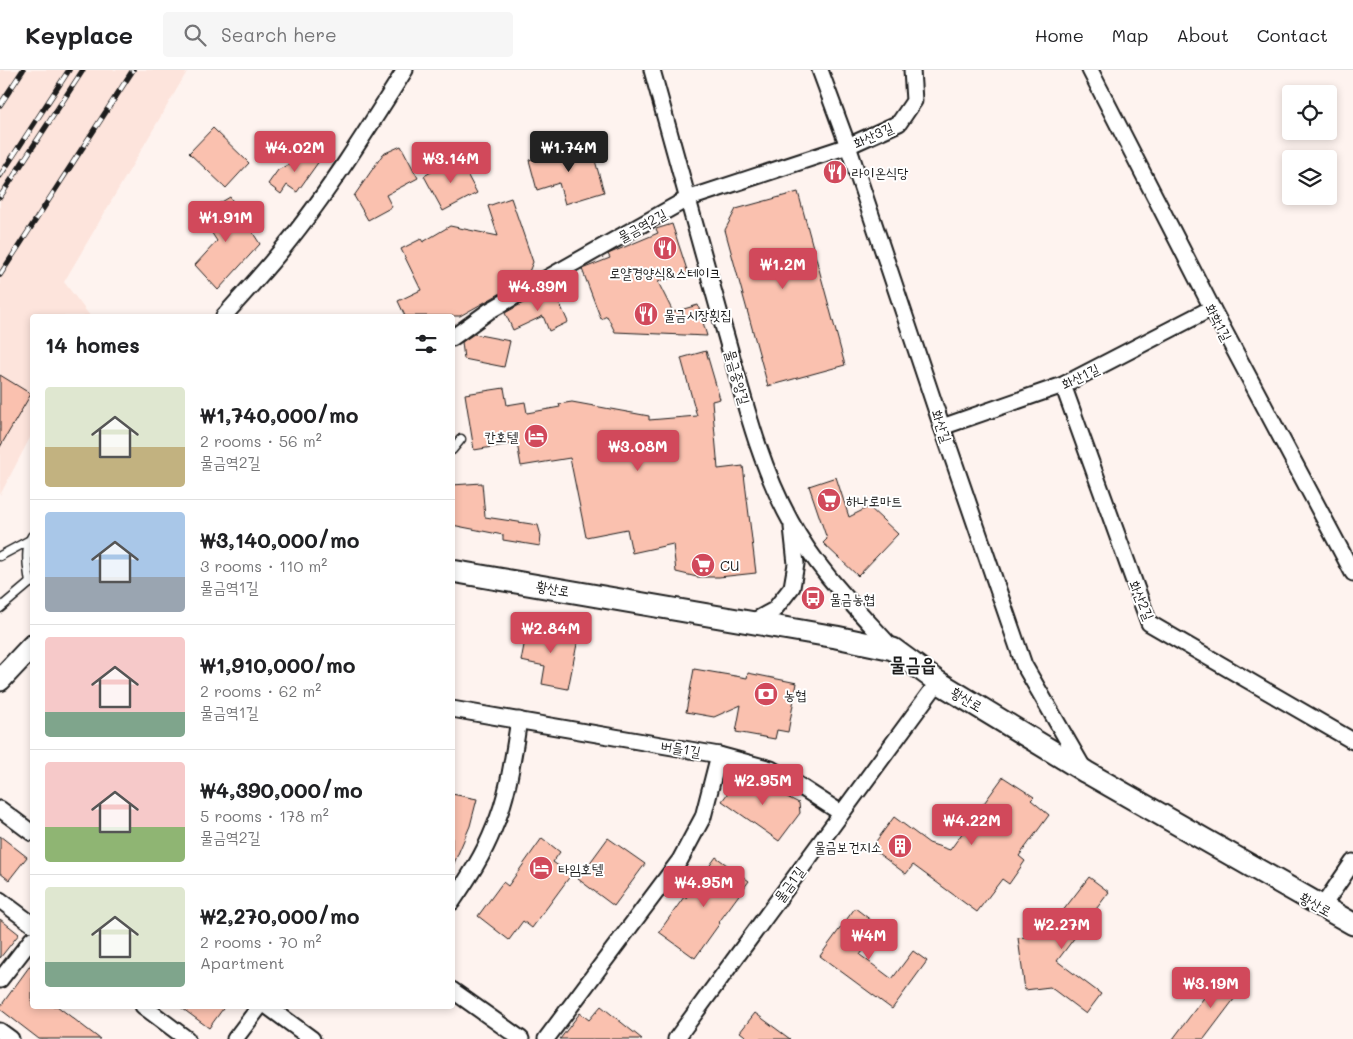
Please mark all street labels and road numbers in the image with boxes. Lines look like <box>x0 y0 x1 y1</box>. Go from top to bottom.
street label: 화산3길 <box>850 117 897 152</box>
street label: 물금역2길 <box>614 204 670 246</box>
street label: 화학1길 <box>1201 300 1237 345</box>
street label: 물금중앙길 <box>721 347 755 407</box>
street label: 화산1길 <box>1058 358 1103 393</box>
street label: 화산길 <box>928 407 957 446</box>
street label: 황산로 <box>535 576 571 600</box>
street label: 화산2길 <box>1125 577 1159 624</box>
street label: 황산로 <box>948 682 986 716</box>
street label: 버들1길 <box>660 735 703 761</box>
street label: 물금1길 <box>770 862 809 906</box>
street label: 황산로 <box>1297 887 1335 921</box>

